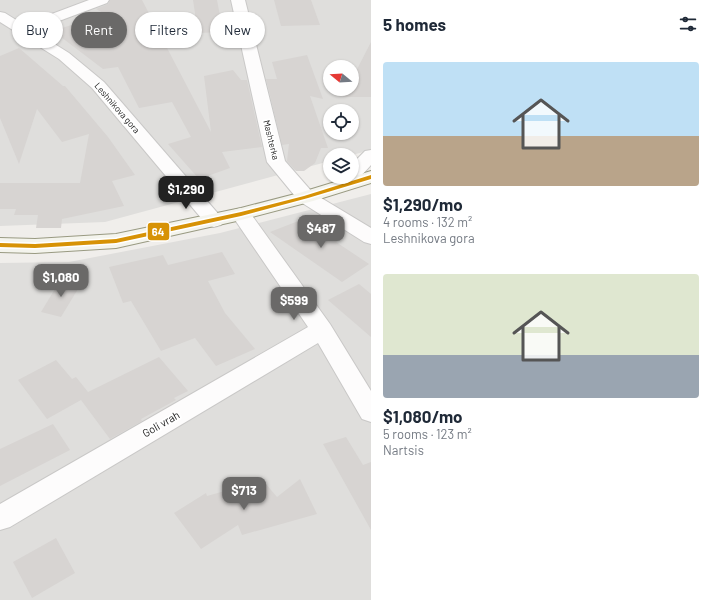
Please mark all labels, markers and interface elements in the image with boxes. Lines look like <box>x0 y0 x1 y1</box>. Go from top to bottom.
chip: Buy <box>12 12 63 48</box>
chip: Rent <box>71 12 127 48</box>
chip: Filters <box>135 12 202 48</box>
chip: New <box>210 12 265 48</box>
icon: filters <box>677 13 699 35</box>
text: 5 homes <box>383 14 446 34</box>
north arrow <box>323 60 359 96</box>
map controls <box>323 60 359 184</box>
street label: Leshnikova gora <box>92 80 142 135</box>
icon: home <box>505 88 577 160</box>
button: locate <box>323 104 359 140</box>
street label: Mashterka <box>261 119 282 161</box>
button: layers <box>323 148 359 184</box>
pin: $1,290 <box>153 176 219 210</box>
text: $1,290 <box>167 181 205 197</box>
text: $1,290/mo <box>383 194 463 214</box>
text: 4 rooms · 132 m² <box>383 214 472 230</box>
pin: $487 <box>297 215 345 249</box>
text: $487 <box>307 220 335 236</box>
line badge: 64 <box>147 222 170 241</box>
text: 64 <box>152 225 165 238</box>
text: Leshnikova gora <box>383 230 475 246</box>
pin: $1,080 <box>28 264 94 298</box>
text: $1,080 <box>43 269 80 285</box>
pin: $599 <box>270 287 318 321</box>
text: $599 <box>280 292 308 308</box>
icon: home <box>505 300 577 372</box>
text: $1,080/mo <box>383 406 463 426</box>
street label: Goli vrah <box>140 408 182 439</box>
text: 5 rooms · 123 m² <box>383 426 472 442</box>
text: Nartsis <box>383 442 424 458</box>
pin: $713 <box>220 477 268 511</box>
text: $713 <box>231 482 257 498</box>

